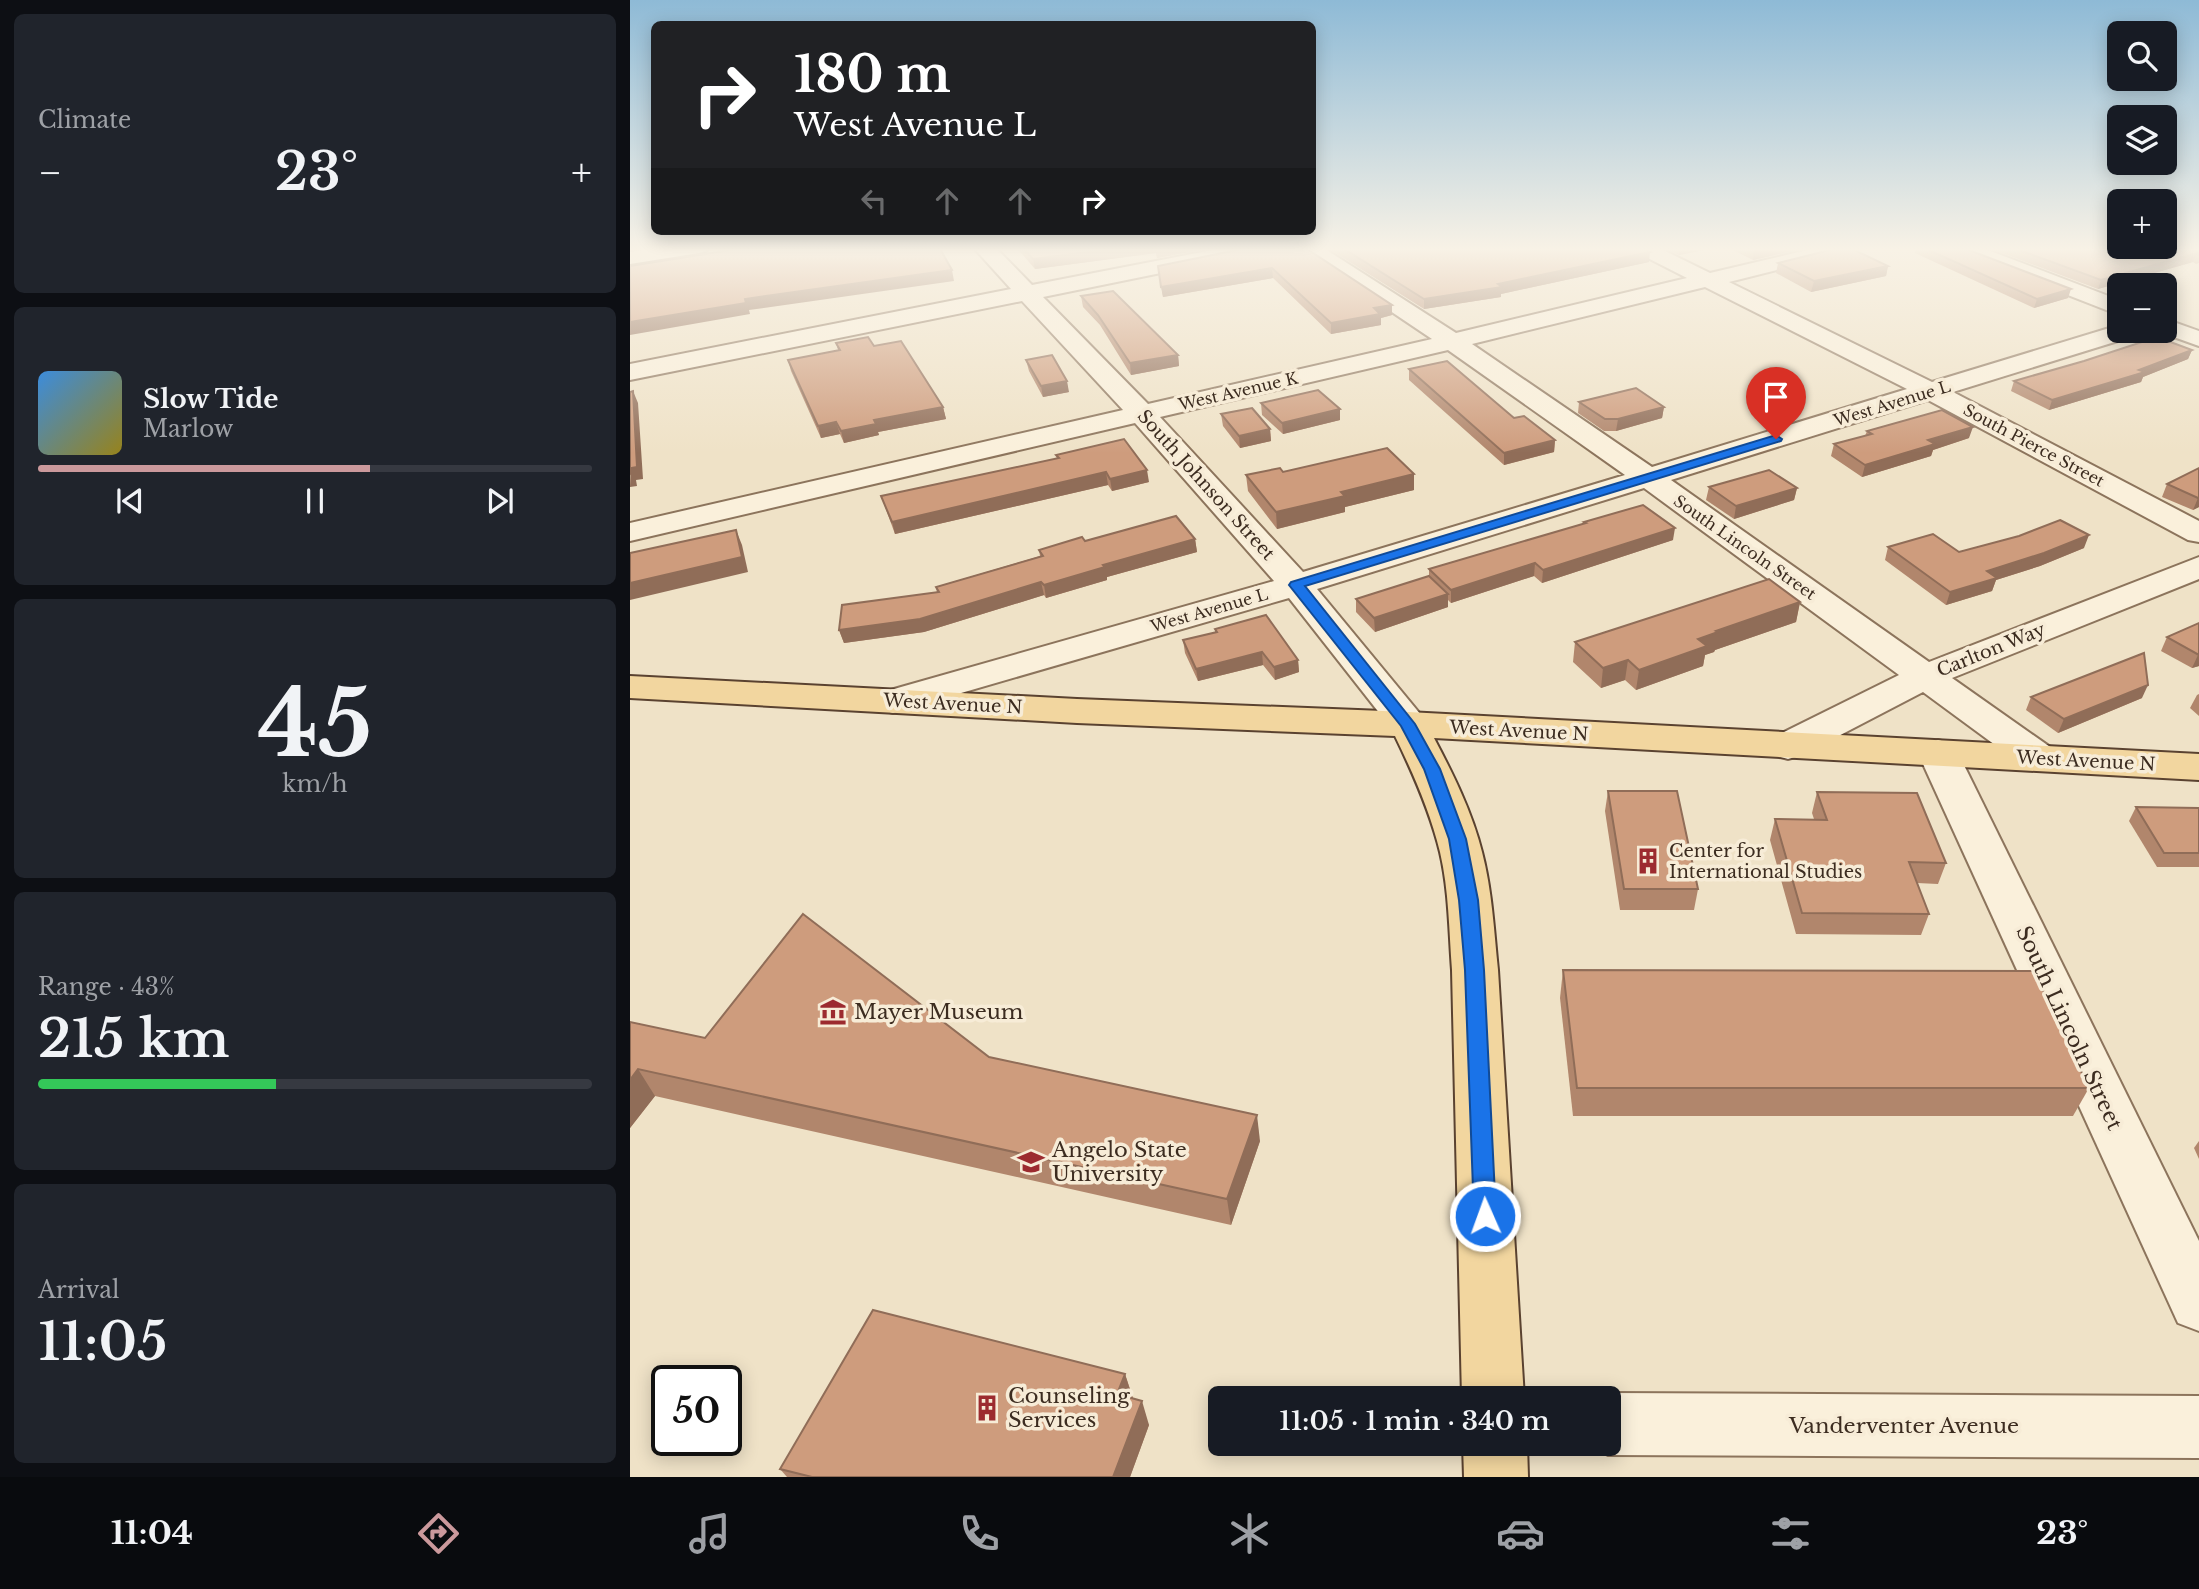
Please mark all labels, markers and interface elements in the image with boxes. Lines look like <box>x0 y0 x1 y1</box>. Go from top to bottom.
map controls <box>2107 21 2177 343</box>
button: search <box>2107 21 2177 91</box>
text: 180 m <box>794 44 951 105</box>
icon: right <box>679 49 770 140</box>
text: West Avenue L <box>794 105 1036 145</box>
button: layers <box>2107 105 2177 175</box>
text: Climate <box>38 106 131 134</box>
text: 23° <box>275 140 358 204</box>
text: − <box>38 149 62 196</box>
text: + <box>571 149 592 196</box>
icon: left <box>855 182 893 220</box>
icon: ahead <box>928 182 966 220</box>
icon: ahead <box>1001 182 1039 220</box>
icon: right <box>1074 182 1112 220</box>
button: + <box>2107 189 2177 259</box>
button: − <box>2107 273 2177 343</box>
street label: West Avenue K <box>1175 367 1300 415</box>
pin <box>1746 367 1806 439</box>
street label: West Avenue L <box>1830 376 1953 431</box>
icon: arrive <box>1757 378 1795 416</box>
text: Slow Tide <box>143 383 279 415</box>
street label: South Pierce Street <box>1960 399 2108 491</box>
street label: South Johnson Street <box>1133 405 1279 565</box>
text: Marlow <box>143 415 233 443</box>
icon: previous <box>111 482 149 520</box>
icon: pause <box>296 482 334 520</box>
icon: next <box>481 482 519 520</box>
street label: South Lincoln Street <box>1670 490 1820 604</box>
street label: West Avenue L <box>1147 584 1270 637</box>
street label: Carlton Way <box>1934 618 2049 682</box>
text: 45 <box>258 668 372 781</box>
street label: West Avenue N <box>882 689 1023 719</box>
street label: West Avenue N <box>1448 716 1589 746</box>
street label: West Avenue N <box>2015 746 2156 776</box>
text: km/h <box>282 770 348 798</box>
place label: Center for International Studies <box>1669 840 1862 883</box>
building icon: Center for International Studies <box>1633 846 1663 876</box>
street label: South Lincoln Street <box>2010 922 2128 1134</box>
text: Range · 43% <box>38 973 174 1001</box>
museum icon: Mayer Museum <box>818 997 848 1027</box>
place label: Mayer Museum <box>854 999 1024 1025</box>
text: 215 km <box>38 1007 230 1071</box>
place label: Angelo State University <box>1051 1137 1187 1187</box>
school or university icon: Angelo State University <box>1016 1147 1046 1177</box>
position arrow <box>1448 1179 1522 1253</box>
text: Arrival <box>38 1276 119 1304</box>
text: 11:05 <box>38 1310 167 1374</box>
speed limit sign: 50 <box>651 1365 742 1456</box>
place label: Counseling Services <box>1008 1383 1130 1433</box>
building icon: Counseling Services <box>972 1393 1002 1423</box>
text: 11:05 · 1 min · 340 m <box>1279 1405 1550 1437</box>
street label: Vanderventer Avenue <box>1788 1413 2019 1439</box>
icon: directions <box>414 1509 463 1558</box>
icon: music <box>685 1509 734 1558</box>
icon: phone <box>955 1509 1004 1558</box>
icon: climate <box>1225 1509 1274 1558</box>
icon: car <box>1496 1509 1545 1558</box>
icon: filters <box>1766 1509 1815 1558</box>
text: 11:04 <box>111 1513 193 1553</box>
text: 23° <box>2036 1513 2088 1553</box>

